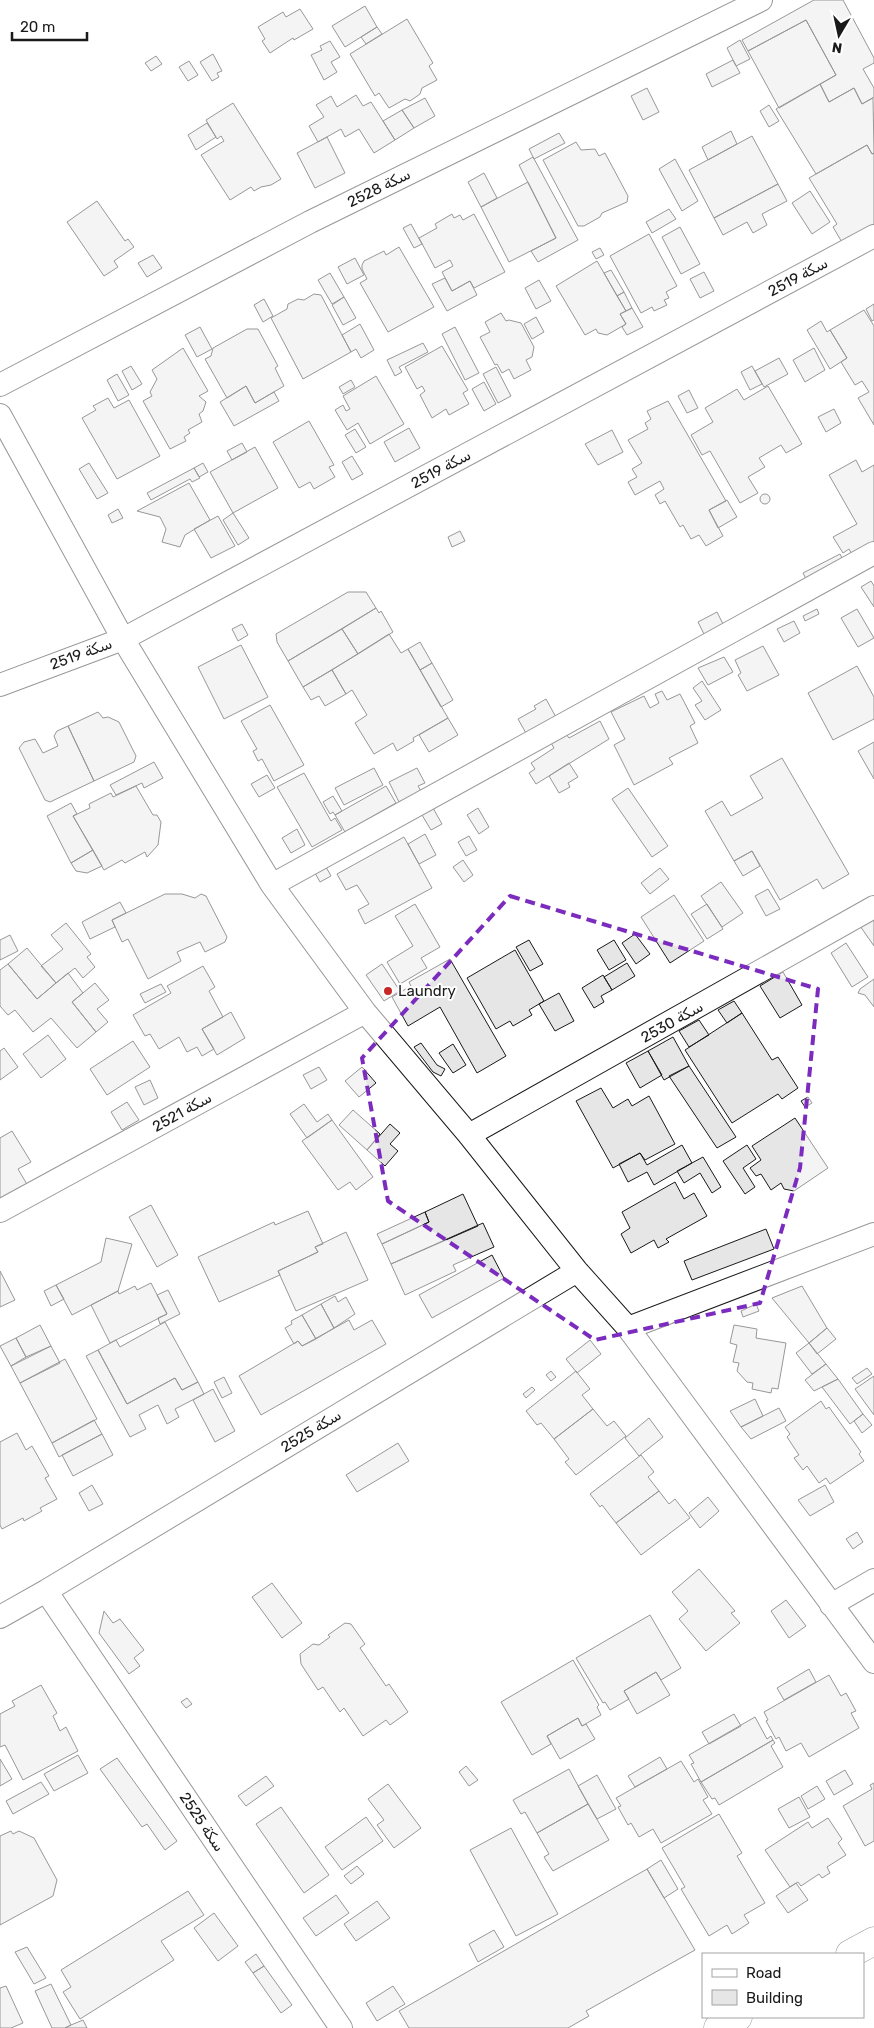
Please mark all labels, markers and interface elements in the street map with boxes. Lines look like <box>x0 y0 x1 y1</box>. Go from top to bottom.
scale bar <box>12 10 88 42</box>
north arrow <box>814 10 864 60</box>
text: 20 m <box>20 18 55 36</box>
text: N <box>831 38 843 57</box>
street label: سكة 2528 <box>344 165 414 211</box>
street label: سكة 2519 <box>765 254 831 300</box>
street label: سكة 2519 <box>408 446 474 492</box>
street label: سكة 2519 <box>47 634 115 674</box>
place label: Laundry <box>398 982 456 1000</box>
marker: Laundry <box>382 985 394 997</box>
street label: سكة 2530 <box>638 998 706 1046</box>
street label: سكة 2521 <box>149 1088 215 1136</box>
street label: سكة 2525 <box>277 1406 345 1456</box>
street label: سكة 2525 <box>176 1789 228 1855</box>
legend <box>702 1953 864 2018</box>
text: Road <box>746 1964 782 1982</box>
text: Building <box>746 1989 803 2007</box>

